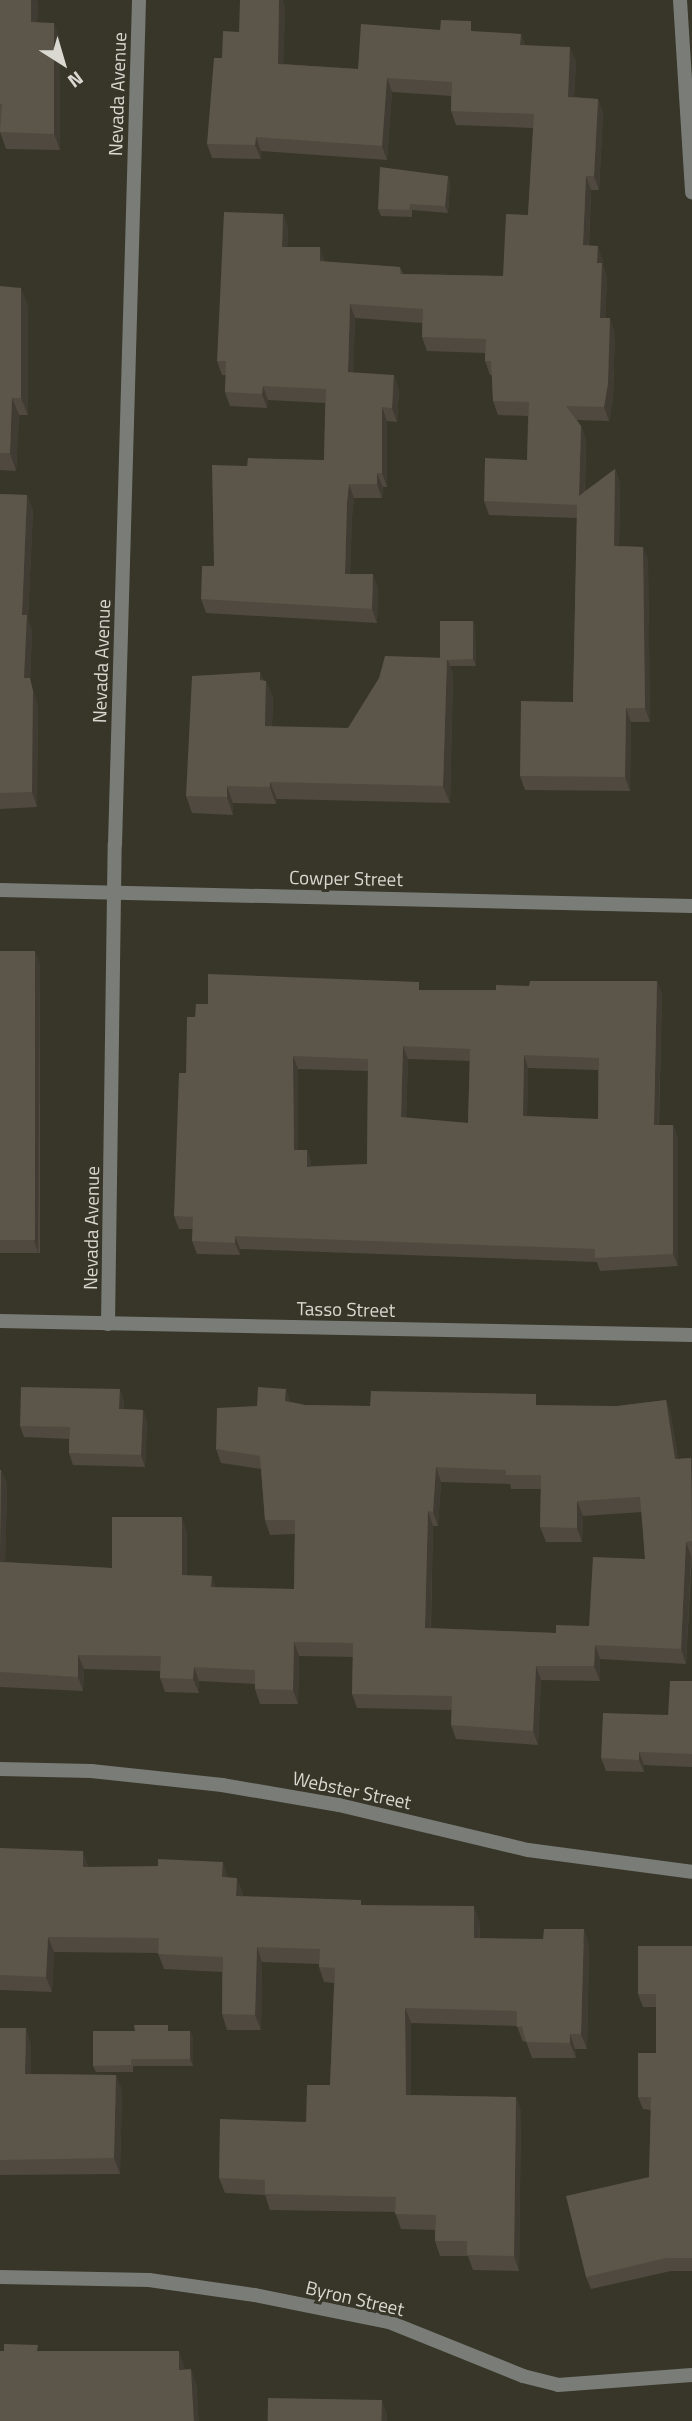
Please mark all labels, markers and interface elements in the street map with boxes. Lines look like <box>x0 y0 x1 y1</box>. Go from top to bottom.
north arrow <box>28 28 98 98</box>
street label: Nevada Avenue <box>103 32 131 156</box>
text: N <box>62 65 90 96</box>
street label: Nevada Avenue <box>87 599 115 723</box>
street label: Cowper Street <box>289 866 403 890</box>
street label: Nevada Avenue <box>79 1166 103 1290</box>
street label: Tasso Street <box>296 1297 396 1321</box>
street label: Webster Street <box>291 1766 413 1814</box>
street label: Byron Street <box>303 2276 407 2320</box>

